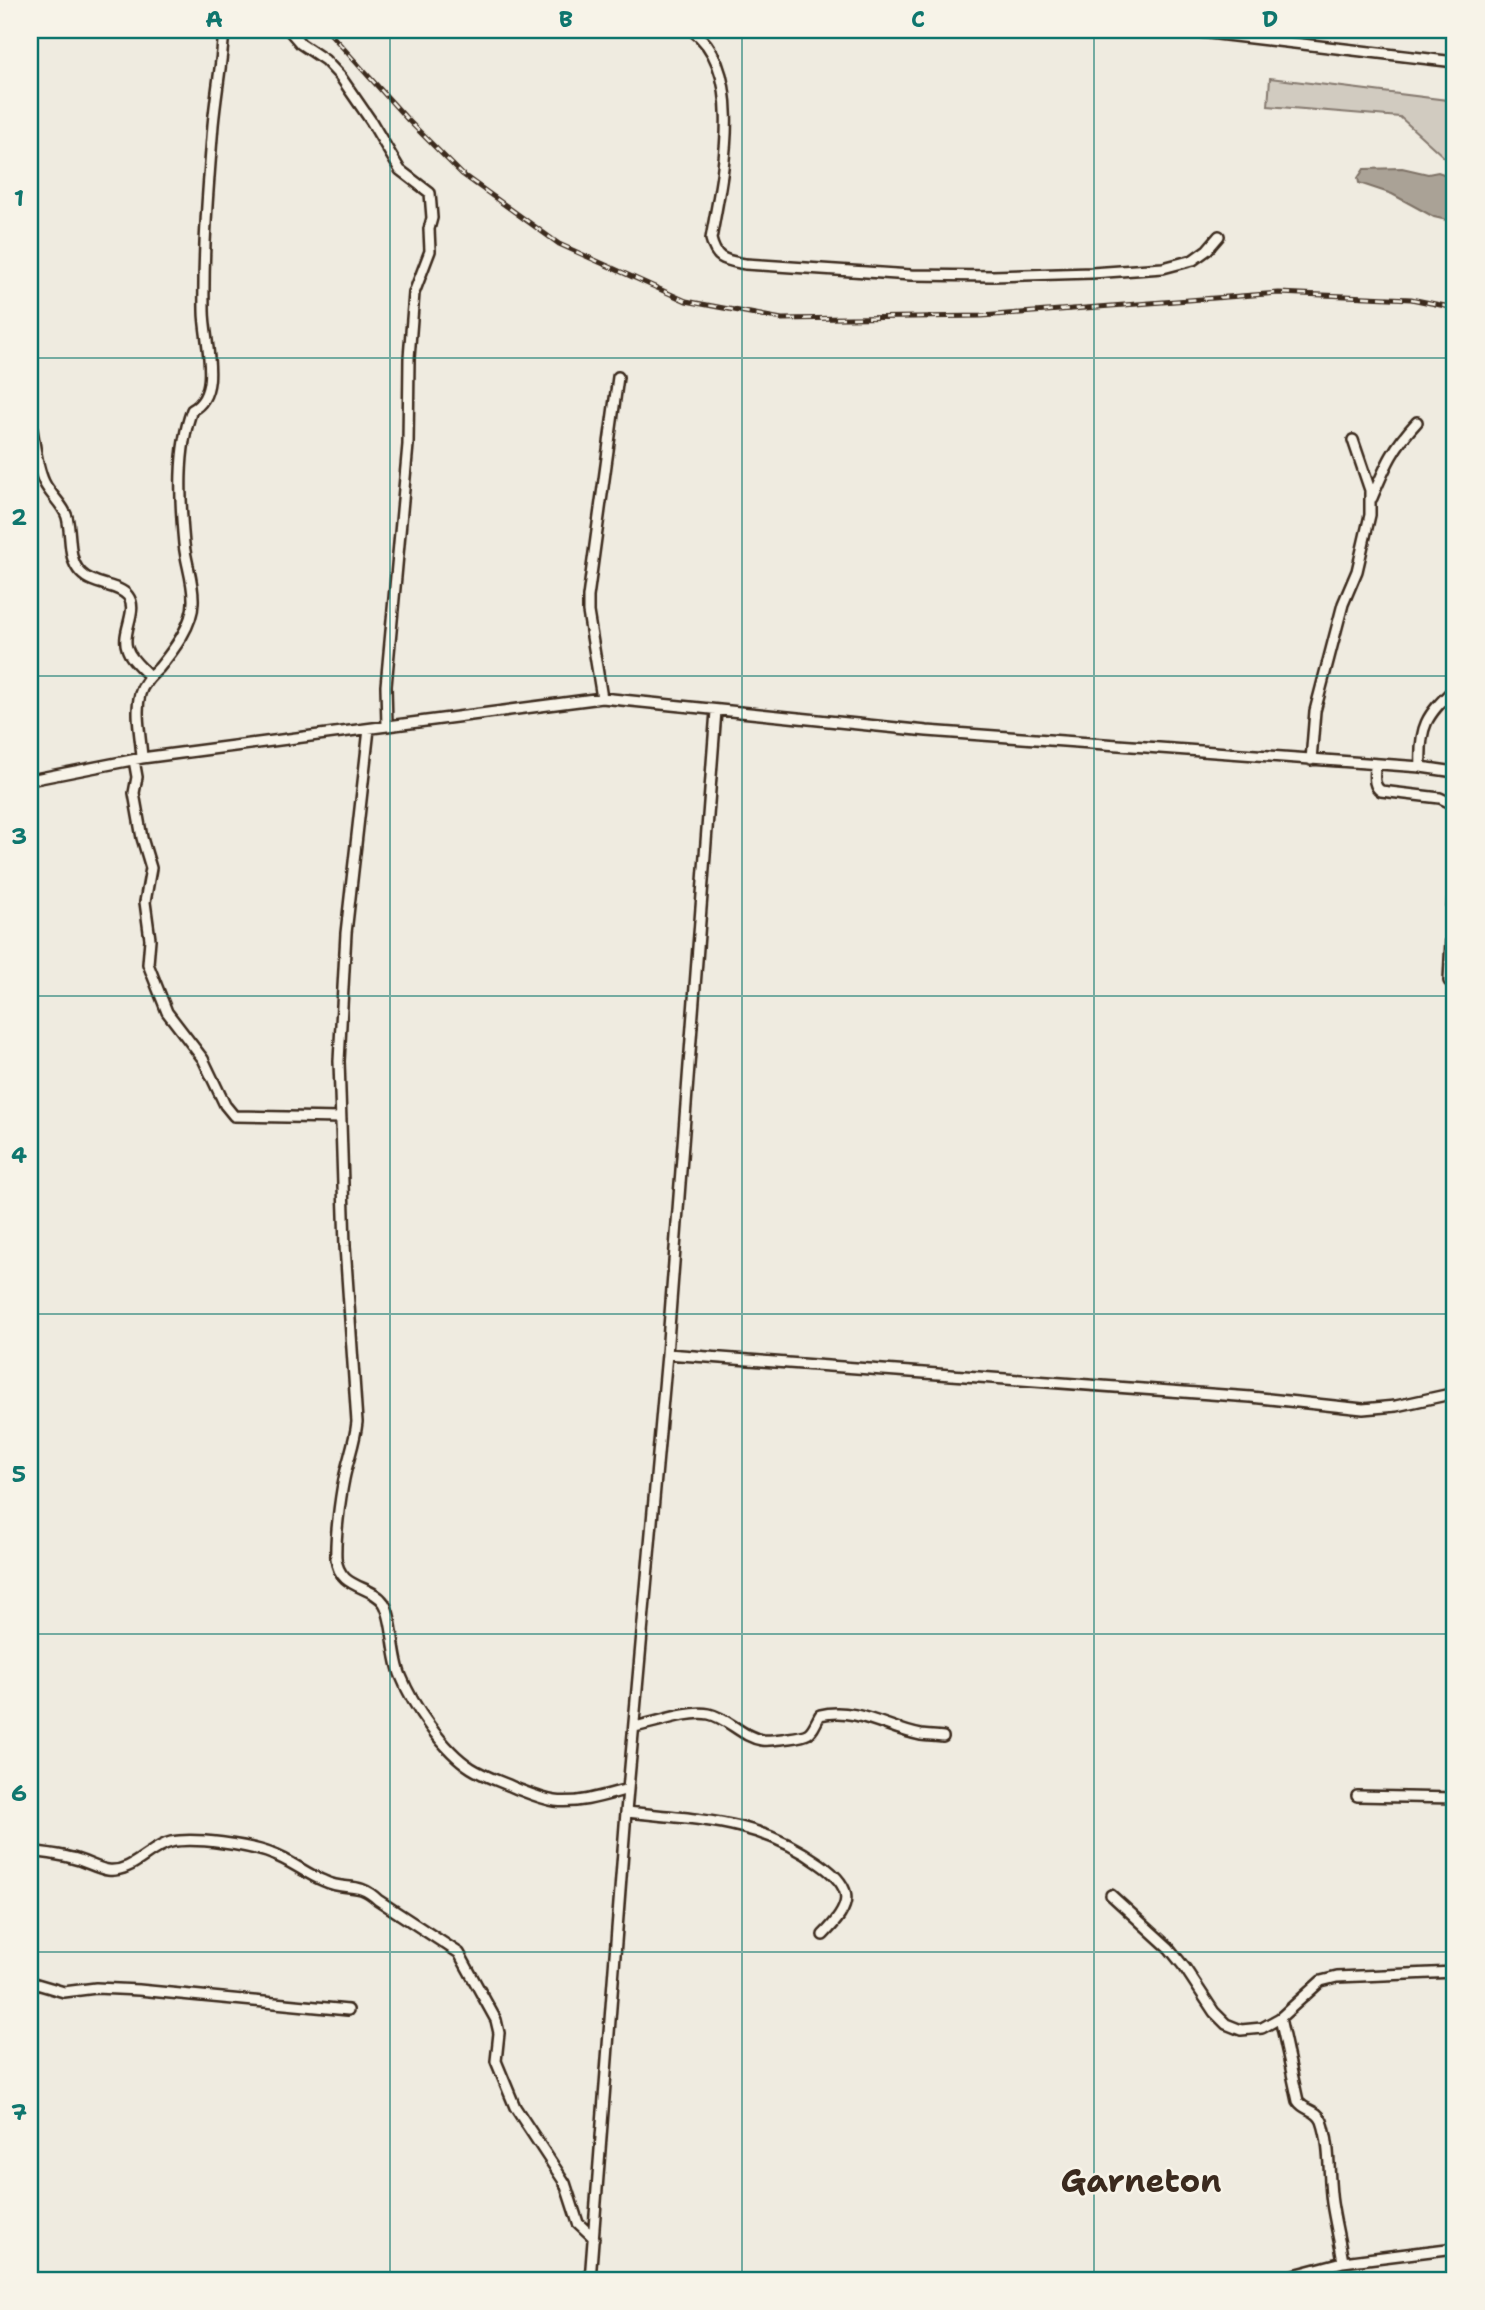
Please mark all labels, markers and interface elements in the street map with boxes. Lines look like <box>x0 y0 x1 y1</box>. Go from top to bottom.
text: A <box>205 4 223 34</box>
text: B <box>559 4 573 34</box>
text: C <box>911 4 925 34</box>
text: D <box>1262 4 1278 34</box>
text: 1 <box>14 183 24 213</box>
text: 2 <box>11 502 27 532</box>
text: 3 <box>11 821 27 851</box>
text: 4 <box>11 1140 27 1170</box>
text: 5 <box>12 1459 26 1489</box>
text: 6 <box>11 1778 27 1808</box>
text: 7 <box>11 2097 27 2127</box>
district label: Garneton <box>1061 2159 1221 2202</box>

